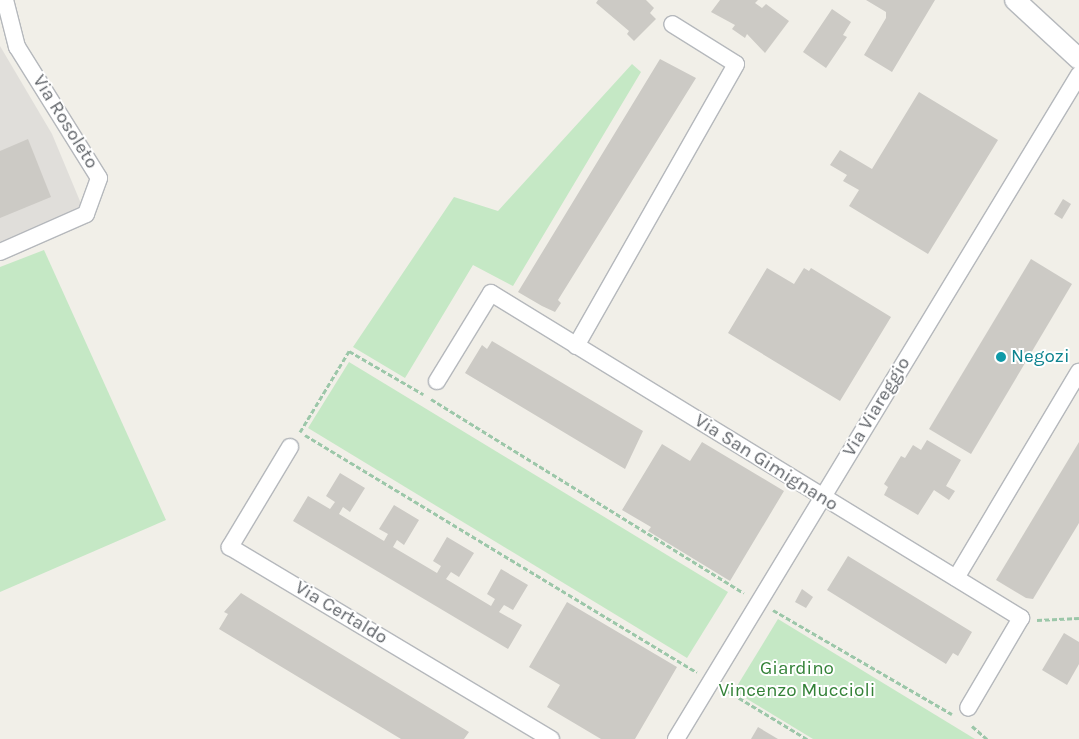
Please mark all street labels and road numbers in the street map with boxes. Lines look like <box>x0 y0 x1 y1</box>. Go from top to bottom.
street label: Via Rosoleto <box>27 71 103 173</box>
street label: Via Viareggio <box>838 353 916 461</box>
street label: Via San Gimignano <box>690 410 842 516</box>
street label: Via Certaldo <box>290 576 392 650</box>

